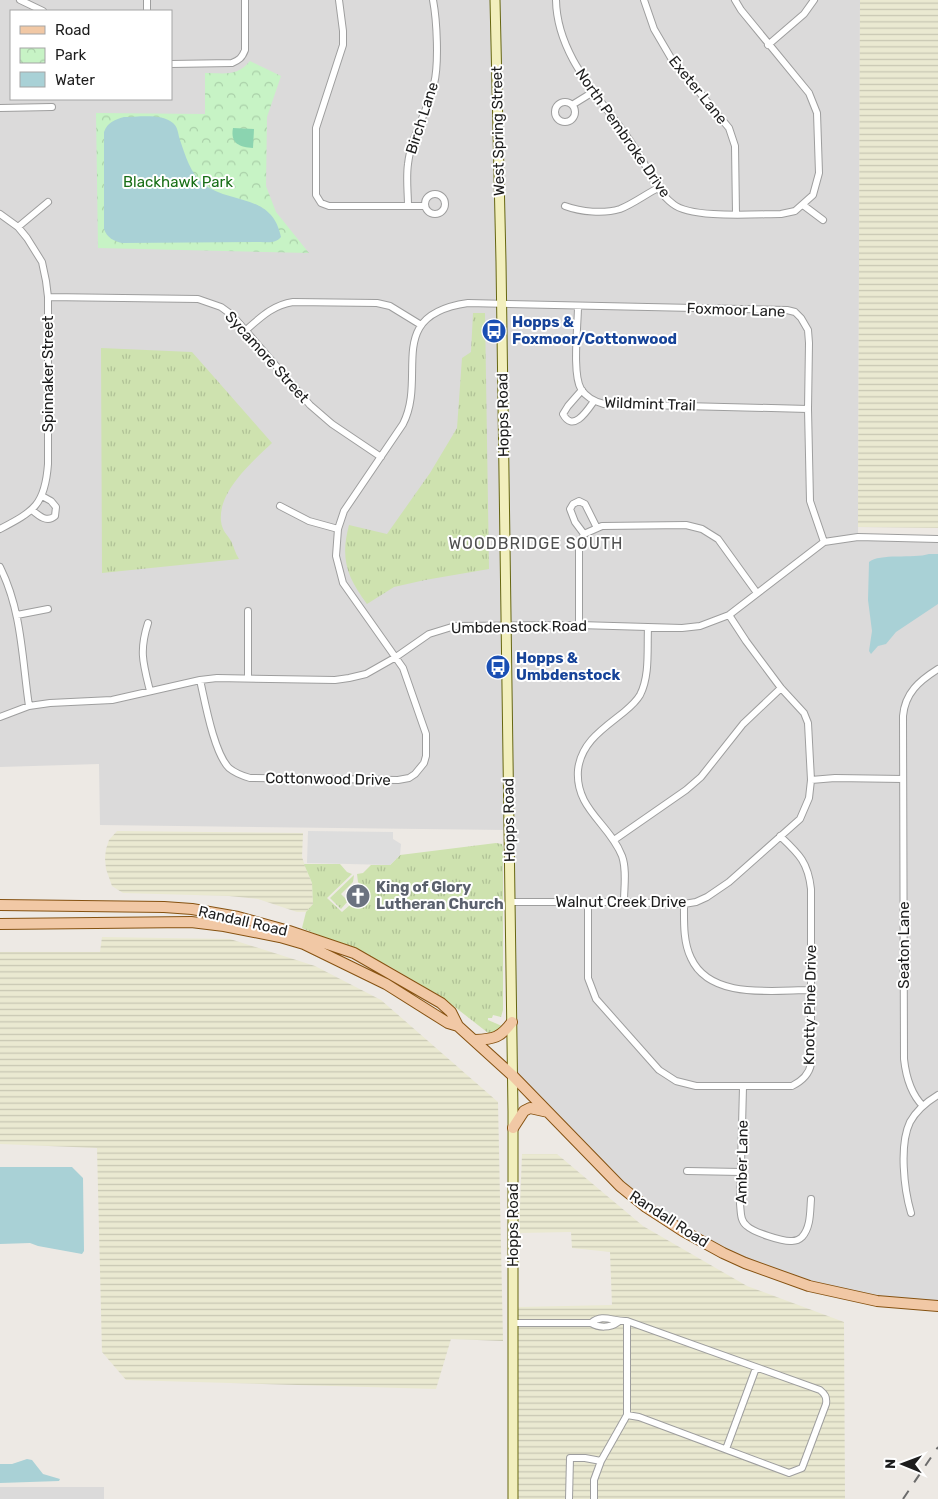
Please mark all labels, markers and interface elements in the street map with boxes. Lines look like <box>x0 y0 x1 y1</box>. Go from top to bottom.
legend <box>10 10 172 100</box>
text: Road <box>55 21 91 39</box>
text: Park <box>55 46 86 64</box>
street label: Exeter Lane <box>665 52 731 128</box>
street label: North Pembroke Drive <box>572 65 674 201</box>
street label: West Spring Street <box>488 66 508 196</box>
text: Water <box>55 71 95 89</box>
street label: Birch Lane <box>402 80 442 156</box>
park label: Blackhawk Park <box>123 173 233 191</box>
street label: Foxmoor Lane <box>686 299 786 321</box>
street label: Sycamore Street <box>221 308 313 407</box>
place label: Hopps & Foxmoor/Cottonwood <box>512 313 677 348</box>
street label: Spinnaker Street <box>39 316 57 432</box>
bus stop icon: Hopps & Foxmoor/Cottonwood <box>481 318 507 344</box>
street label: Hopps Road <box>493 373 513 457</box>
street label: Wildmint Trail <box>604 393 696 415</box>
district label: WOODBRIDGE SOUTH <box>448 534 624 553</box>
street label: Umbdenstock Road <box>451 617 587 637</box>
place label: Hopps & Umbdenstock <box>516 649 620 684</box>
bus stop icon: Hopps & Umbdenstock <box>485 654 511 680</box>
street label: Cottonwood Drive <box>265 769 391 789</box>
street label: Hopps Road <box>499 778 519 862</box>
place label: King of Glory Lutheran Church <box>376 878 504 913</box>
church icon: King of Glory Lutheran Church <box>345 883 371 909</box>
street label: Walnut Creek Drive <box>556 893 686 911</box>
street label: Seaton Lane <box>895 901 913 989</box>
street label: Randall Road <box>197 902 289 940</box>
street label: Knotty Pine Drive <box>800 945 820 1065</box>
street label: Amber Lane <box>732 1120 752 1204</box>
street label: Hopps Road <box>504 1183 522 1267</box>
street label: Randall Road <box>626 1187 712 1251</box>
north arrow <box>878 1439 928 1489</box>
text: N <box>882 1459 899 1469</box>

